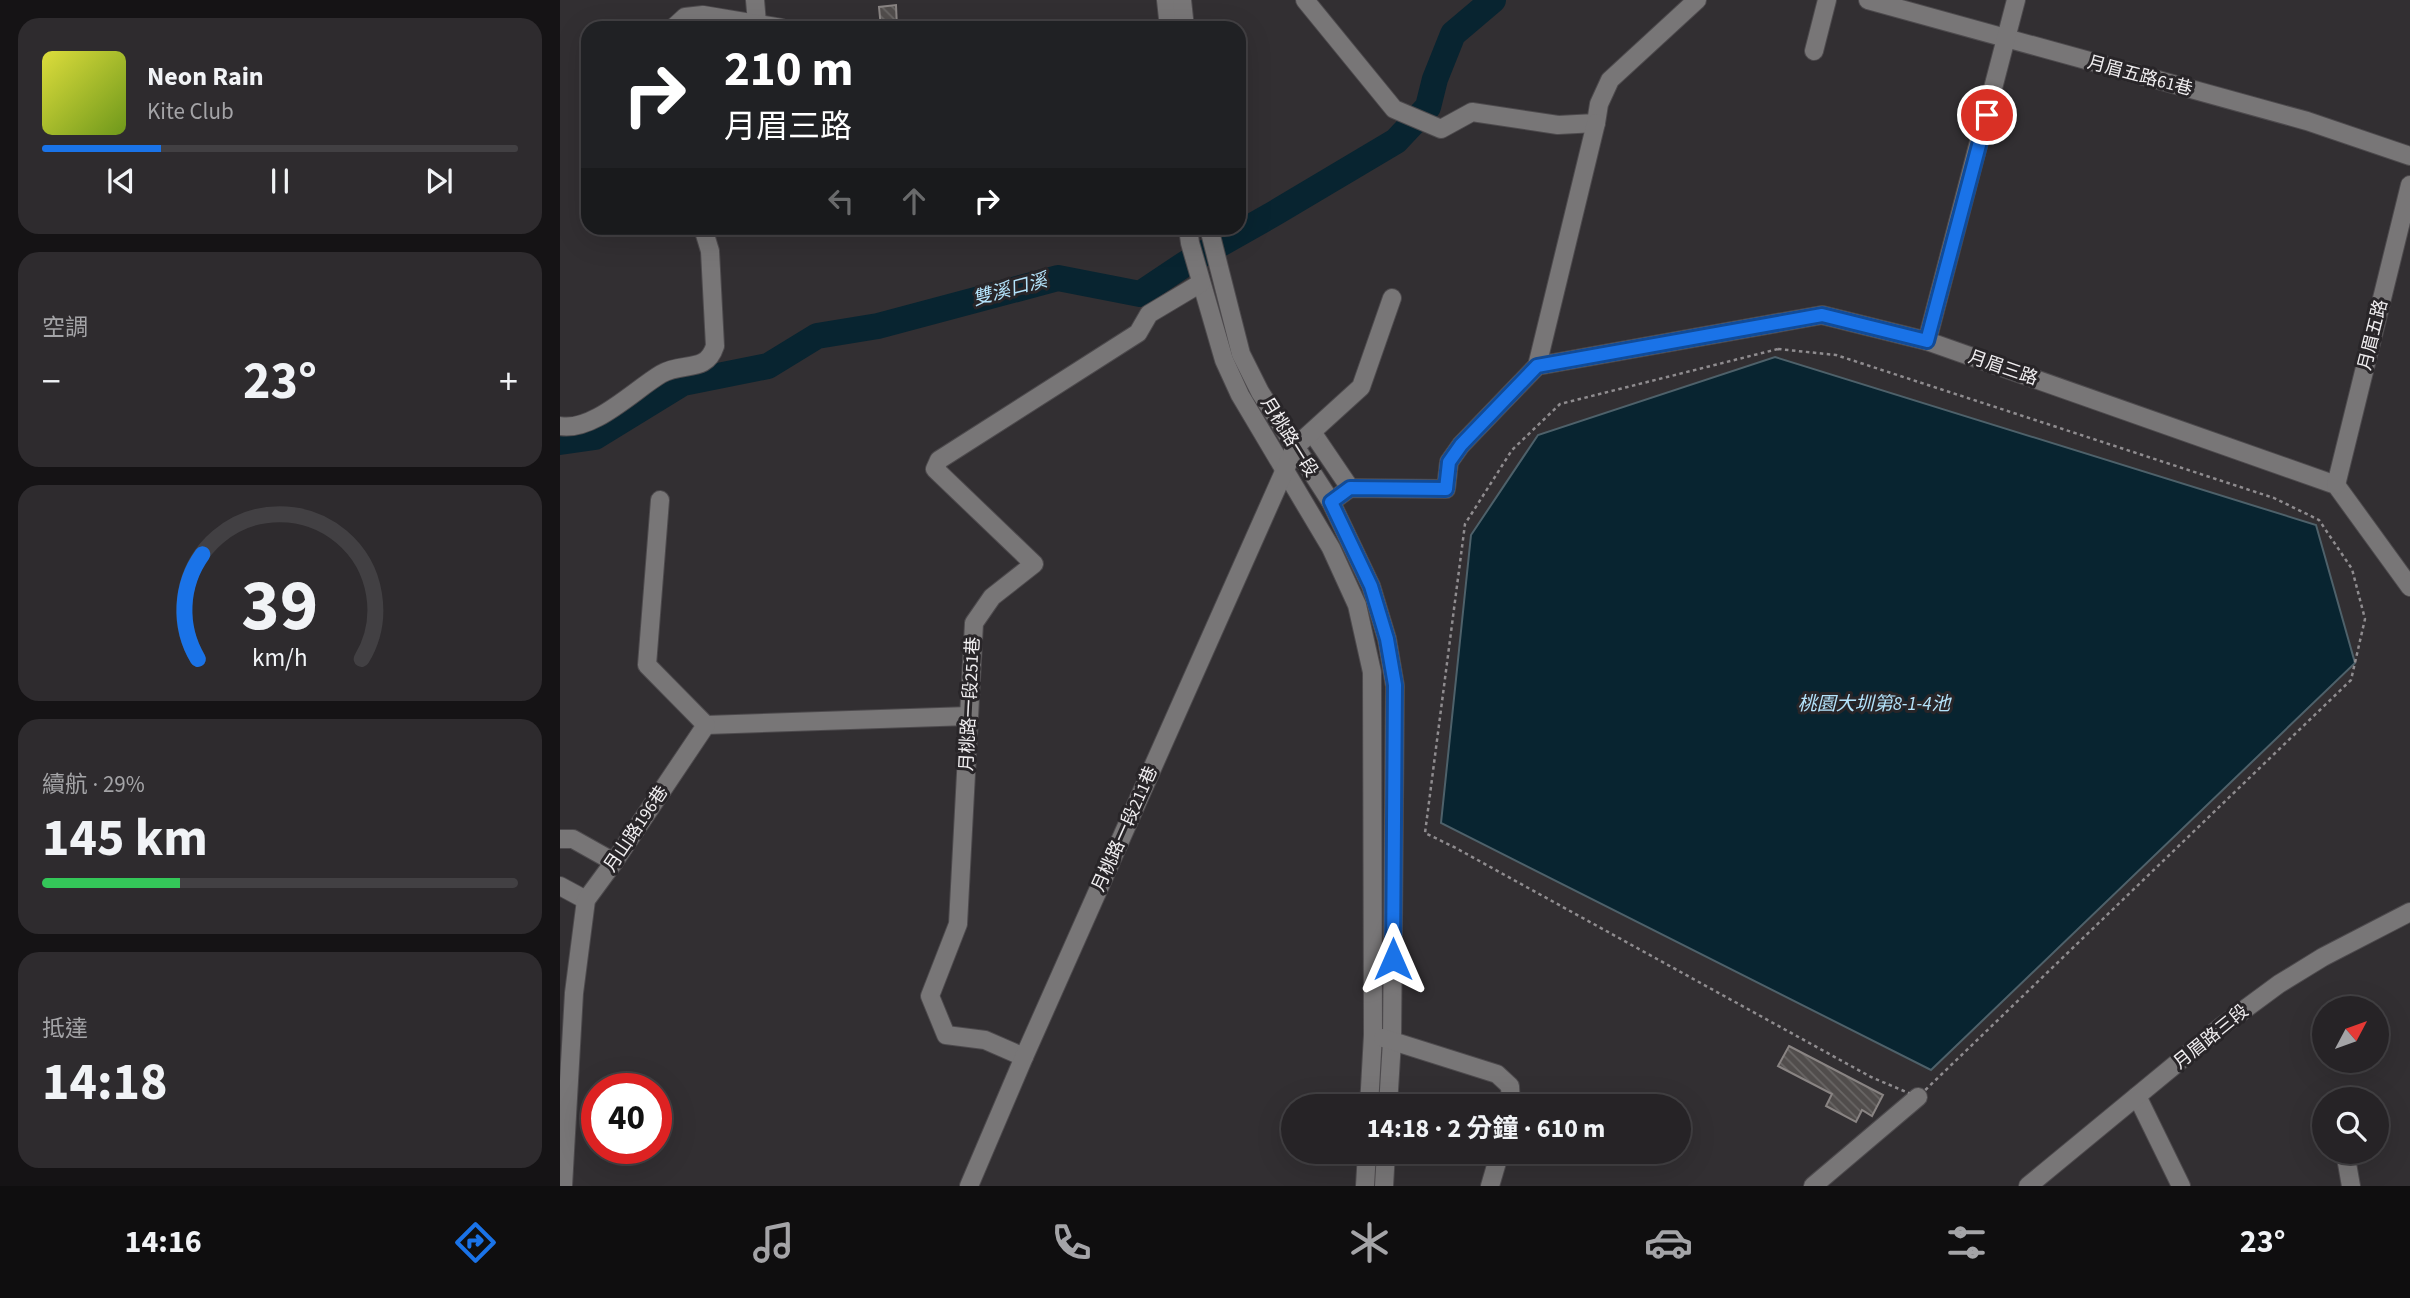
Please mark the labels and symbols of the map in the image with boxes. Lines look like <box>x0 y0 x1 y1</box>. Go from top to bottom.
street label: 月眉五路61巷 <box>2085 50 2195 102</box>
pin <box>1957 85 2017 145</box>
water label: 雙溪口溪 <box>970 266 1053 313</box>
street label: 月眉五路 <box>2352 297 2394 373</box>
street label: 月眉三路 <box>1965 344 2041 392</box>
street label: 月桃路一段 <box>1255 392 1323 482</box>
street label: 月桃路一段251巷 <box>954 636 986 772</box>
water label: 桃園大圳第8-1-4池 <box>1798 691 1952 718</box>
street label: 月桃路一段211巷 <box>1086 762 1164 896</box>
street label: 月山路196巷 <box>598 781 674 877</box>
position arrow <box>1356 922 1430 996</box>
north arrow <box>2312 996 2389 1073</box>
street label: 月眉路三段 <box>2168 999 2254 1075</box>
speed limit sign: 40 <box>581 1073 672 1164</box>

